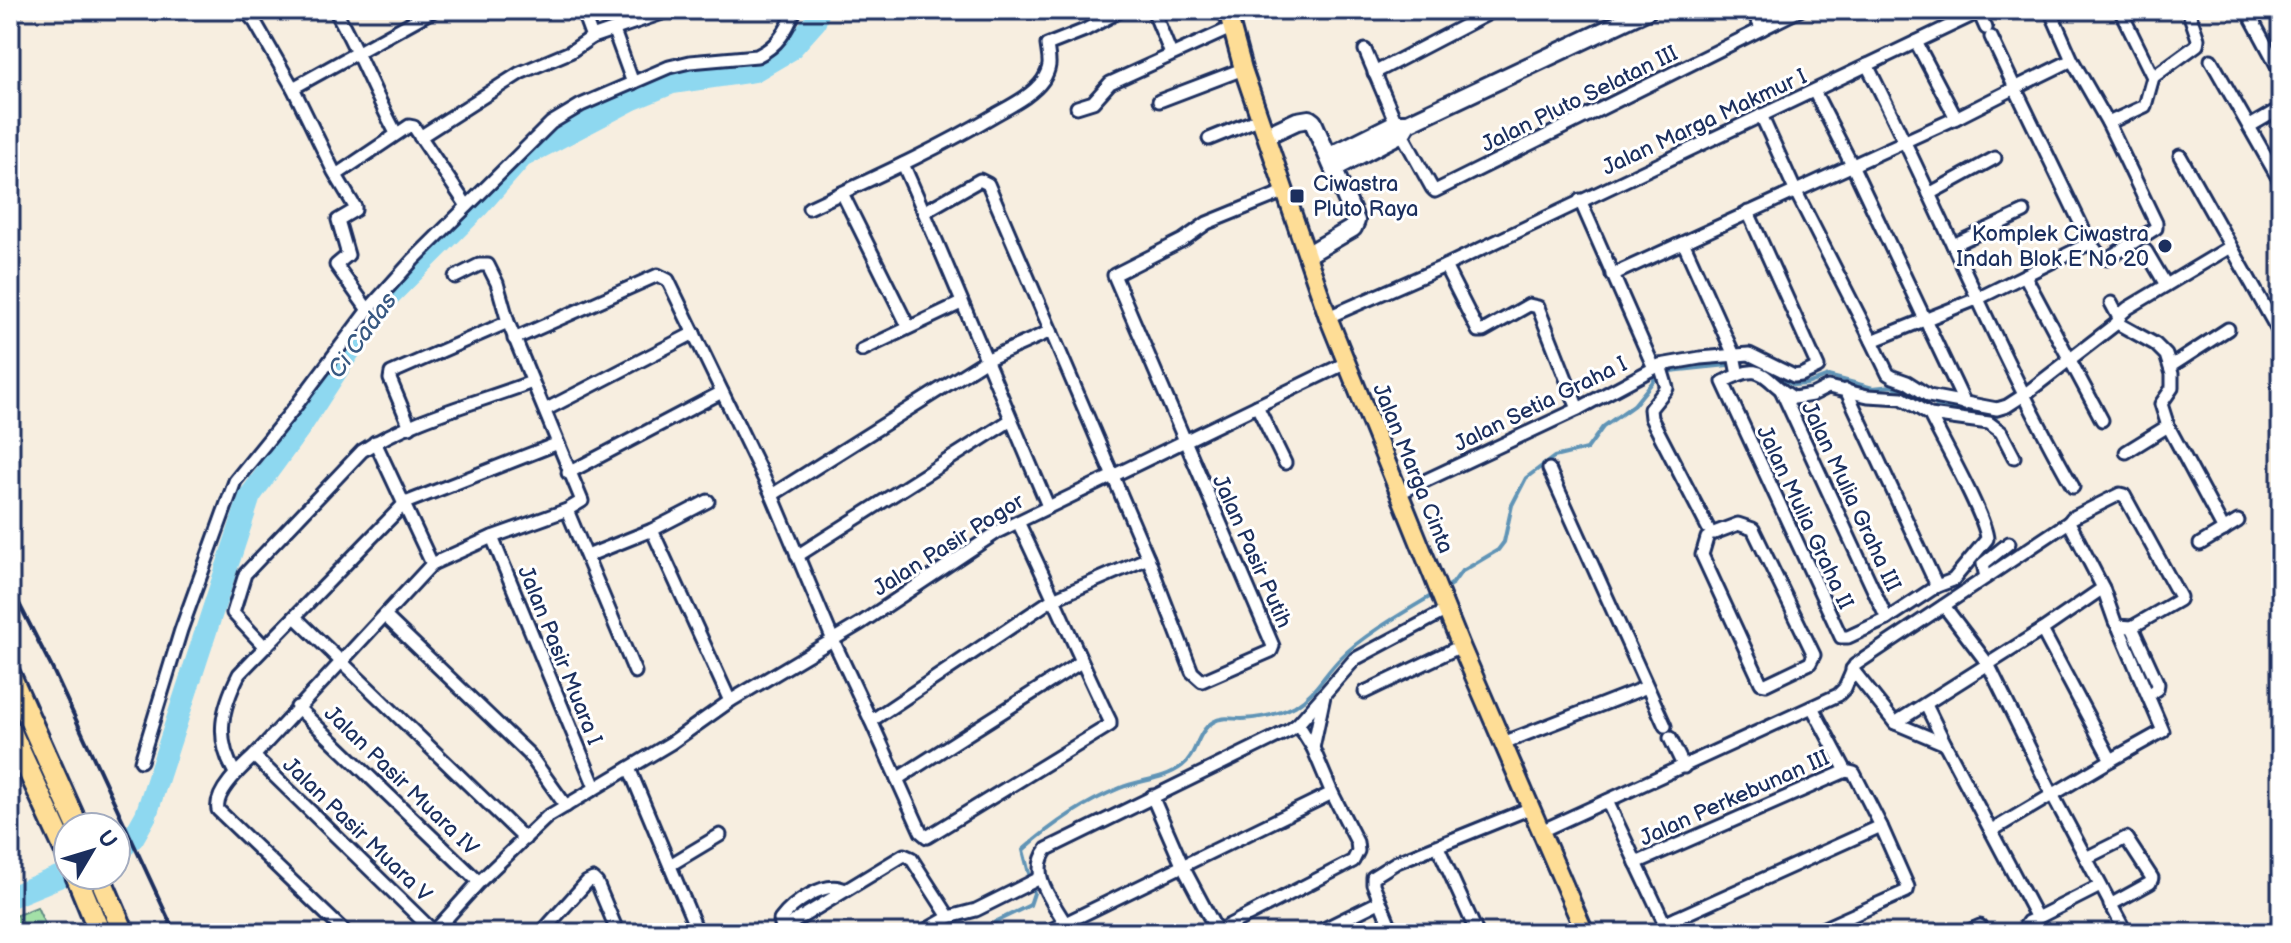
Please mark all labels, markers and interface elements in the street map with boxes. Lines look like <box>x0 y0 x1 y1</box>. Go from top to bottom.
street label: Jalan Pluto Selatan III <box>1477 40 1682 159</box>
street label: Jalan Marga Makmur I <box>1598 63 1811 182</box>
place label: Ciwastra Pluto Raya <box>1313 171 1418 223</box>
marker: Ciwastra Pluto Raya <box>1288 187 1306 205</box>
place label: Komplek Ciwastra Indah Blok E No 20 <box>1956 221 2149 273</box>
marker: Komplek Ciwastra Indah Blok E No 20 <box>2156 237 2174 255</box>
water label: Ci Cadas <box>322 287 403 384</box>
street label: Jalan Setia Graha I <box>1450 351 1632 458</box>
street label: Jalan Marga Cinta <box>1366 380 1459 557</box>
street label: Jalan Mulia Graha III <box>1796 397 1908 595</box>
street label: Jalan Mulia Graha II <box>1752 421 1860 613</box>
street label: Jalan Pasir Putih <box>1206 471 1297 632</box>
street label: Jalan Pasir Pogor <box>868 487 1030 603</box>
street label: Jalan Pasir Muara I <box>511 562 608 749</box>
street label: Jalan Pasir Muara IV <box>318 700 484 862</box>
street label: Jalan Perkebunan III <box>1636 744 1834 852</box>
street label: Jalan Pasir Muara V <box>277 752 437 908</box>
north arrow <box>52 811 132 891</box>
text: U <box>91 825 122 854</box>

